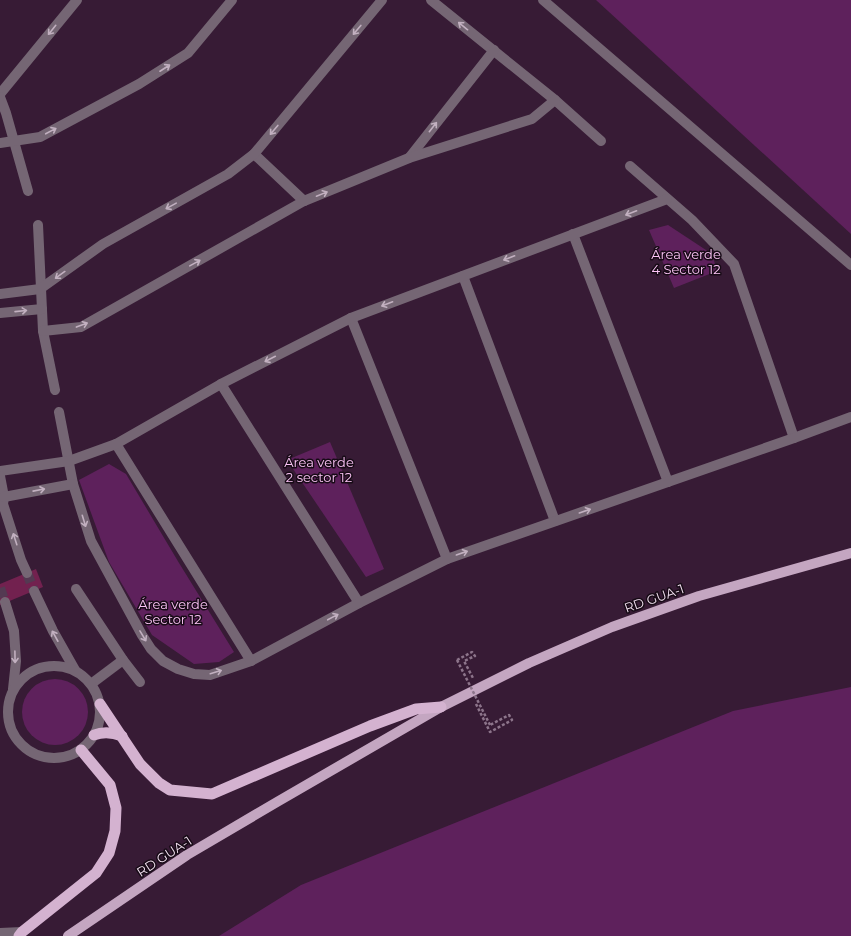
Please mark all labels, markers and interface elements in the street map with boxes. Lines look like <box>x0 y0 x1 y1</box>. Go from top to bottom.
one-way arrow <box>458 21 469 30</box>
one-way arrow <box>48 24 57 35</box>
one-way arrow <box>353 25 362 35</box>
one-way arrow <box>159 64 170 72</box>
one-way arrow <box>429 122 438 133</box>
one-way arrow <box>270 125 279 135</box>
one-way arrow <box>45 127 57 134</box>
one-way arrow <box>315 190 327 197</box>
one-way arrow <box>165 203 177 211</box>
one-way arrow <box>625 209 637 217</box>
park label: Área verde 4 Sector 12 <box>651 246 721 277</box>
one-way arrow <box>504 255 516 263</box>
one-way arrow <box>189 258 201 266</box>
one-way arrow <box>55 271 66 279</box>
one-way arrow <box>382 300 394 308</box>
one-way arrow <box>14 307 27 315</box>
one-way arrow <box>75 321 88 328</box>
one-way arrow <box>264 356 276 363</box>
park label: Área verde 2 sector 12 <box>284 454 354 485</box>
one-way arrow <box>32 486 45 494</box>
one-way arrow <box>578 506 590 514</box>
one-way arrow <box>81 514 88 527</box>
one-way arrow <box>10 533 18 545</box>
one-way arrow <box>455 549 467 557</box>
street label: RD GUA-1 <box>622 580 686 616</box>
park label: Área verde Sector 12 <box>138 596 208 627</box>
one-way arrow <box>327 613 339 620</box>
one-way arrow <box>139 630 147 641</box>
one-way arrow <box>51 631 59 643</box>
one-way arrow <box>11 650 19 663</box>
one-way arrow <box>209 668 222 675</box>
street label: RD GUA-1 <box>134 832 194 880</box>

